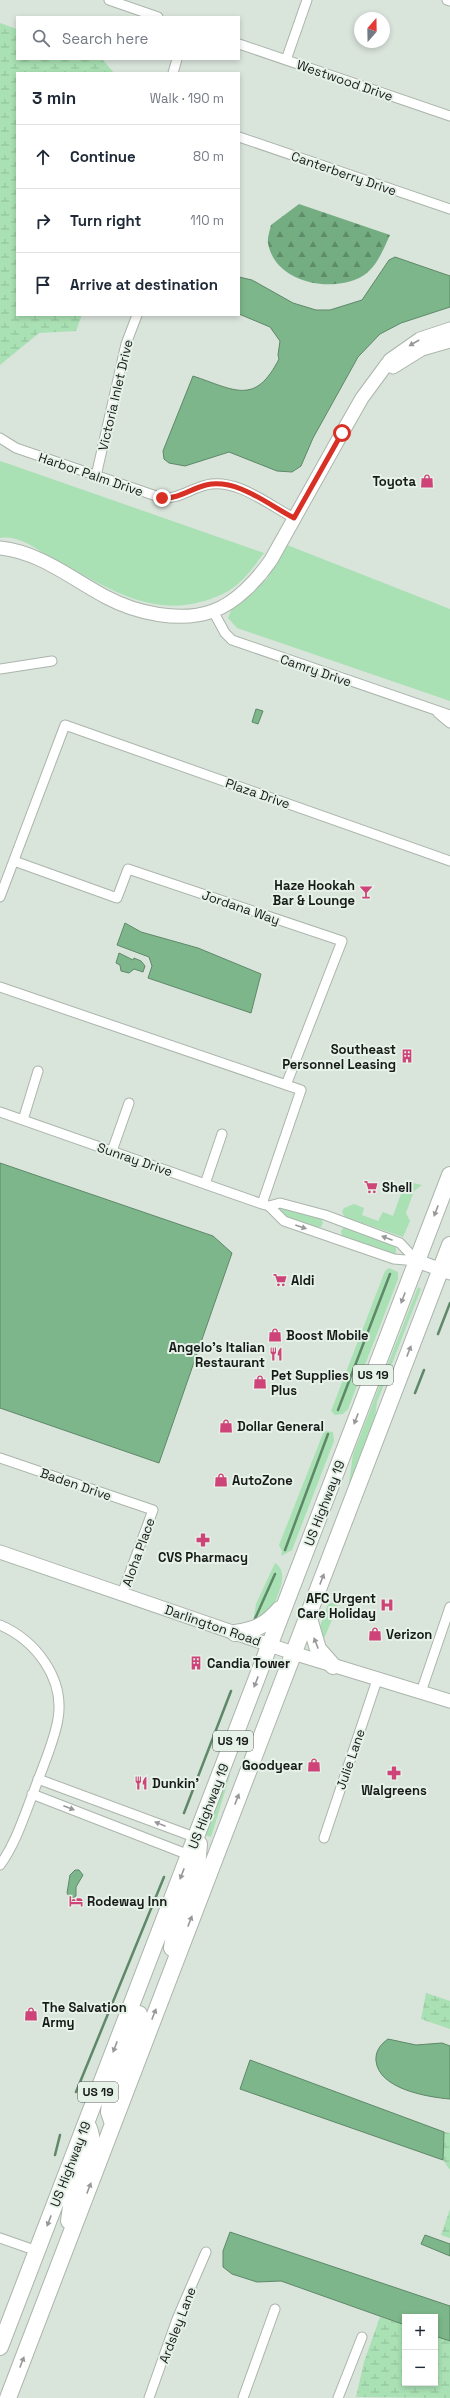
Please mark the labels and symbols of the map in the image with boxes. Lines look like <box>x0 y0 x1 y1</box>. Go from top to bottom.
north arrow <box>354 12 390 48</box>
street label: Westwood Drive <box>294 56 395 105</box>
street label: Canterberry Drive <box>289 147 399 199</box>
street label: Victoria Inlet Drive <box>94 338 137 452</box>
one-way arrow <box>408 339 420 346</box>
route start <box>333 424 351 442</box>
street label: Harbor Palm Drive <box>36 449 145 500</box>
place label: Toyota <box>372 473 416 490</box>
shop icon: Toyota <box>419 473 435 489</box>
route end <box>153 489 171 507</box>
street label: Camry Drive <box>278 650 354 691</box>
street label: Plaza Drive <box>223 775 292 812</box>
place label: Haze Hookah Bar & Lounge <box>273 877 355 909</box>
bar icon: Haze Hookah Bar & Lounge <box>358 884 374 900</box>
street label: Jordana Way <box>200 886 282 929</box>
place label: Southeast Personnel Leasing <box>282 1041 396 1073</box>
building icon: Southeast Personnel Leasing <box>399 1048 415 1064</box>
street label: Sunray Drive <box>95 1139 175 1180</box>
supermarket icon: Shell <box>363 1179 379 1195</box>
place label: Shell <box>382 1179 412 1196</box>
one-way arrow <box>433 1206 439 1218</box>
one-way arrow <box>295 1225 307 1231</box>
one-way arrow <box>380 1234 392 1240</box>
supermarket icon: Aldi <box>272 1272 288 1288</box>
place label: Aldi <box>291 1272 314 1289</box>
one-way arrow <box>399 1292 405 1304</box>
shop icon: Boost Mobile <box>267 1327 283 1343</box>
place label: Boost Mobile <box>286 1327 369 1344</box>
place label: Angelo's Italian Restaurant <box>169 1339 265 1371</box>
one-way arrow <box>407 1345 413 1357</box>
restaurant icon: Angelo's Italian Restaurant <box>268 1346 284 1362</box>
road number: US 19 <box>353 1365 393 1385</box>
place label: Pet Supplies Plus <box>271 1367 349 1399</box>
shop icon: Pet Supplies Plus <box>252 1374 268 1390</box>
one-way arrow <box>353 1413 359 1425</box>
shop icon: Dollar General <box>218 1418 234 1434</box>
place label: Dollar General <box>237 1418 324 1435</box>
street label: US Highway 19 <box>300 1458 349 1548</box>
street label: Baden Drive <box>38 1464 114 1505</box>
shop icon: AutoZone <box>213 1472 229 1488</box>
place label: AutoZone <box>232 1472 293 1489</box>
street label: Aloha Place <box>118 1515 159 1589</box>
pharmacy icon: CVS Pharmacy <box>195 1532 211 1548</box>
place label: CVS Pharmacy <box>158 1549 248 1566</box>
one-way arrow <box>320 1572 326 1584</box>
place label: AFC Urgent Care Holiday <box>297 1590 376 1622</box>
hospital icon: AFC Urgent Care Holiday <box>379 1597 395 1613</box>
street label: Darlington Road <box>162 1601 263 1650</box>
shop icon: Verizon <box>367 1626 383 1642</box>
place label: Verizon <box>386 1626 432 1643</box>
one-way arrow <box>312 1637 318 1649</box>
building icon: Candia Tower <box>188 1655 204 1671</box>
place label: Candia Tower <box>207 1655 290 1672</box>
one-way arrow <box>252 1676 258 1688</box>
street label: Julie Lane <box>332 1727 369 1792</box>
road number: US 19 <box>213 1731 253 1751</box>
place label: Goodyear <box>242 1757 303 1774</box>
shop icon: Goodyear <box>306 1757 322 1773</box>
street label: US Highway 19 <box>184 1761 233 1851</box>
pharmacy icon: Walgreens <box>386 1765 402 1781</box>
restaurant icon: Dunkin' <box>133 1775 149 1791</box>
place label: Dunkin' <box>152 1775 199 1792</box>
place label: Walgreens <box>361 1782 427 1799</box>
one-way arrow <box>234 1794 240 1805</box>
one-way arrow <box>63 1805 75 1811</box>
one-way arrow <box>155 1821 166 1827</box>
one-way arrow <box>178 1868 184 1880</box>
hotel icon: Rodeway Inn <box>68 1893 84 1909</box>
place label: Rodeway Inn <box>87 1893 167 1910</box>
one-way arrow <box>187 1914 193 1926</box>
place label: The Salvation Army <box>42 1999 127 2031</box>
shop icon: The Salvation Army <box>23 2006 39 2022</box>
one-way arrow <box>152 2007 158 2019</box>
one-way arrow <box>112 2042 118 2054</box>
road number: US 19 <box>78 2082 118 2102</box>
street label: US Highway 19 <box>46 2119 95 2209</box>
one-way arrow <box>86 2181 92 2193</box>
one-way arrow <box>45 2215 51 2227</box>
street label: Ardsley Lane <box>155 2285 200 2366</box>
one-way arrow <box>20 2355 26 2367</box>

